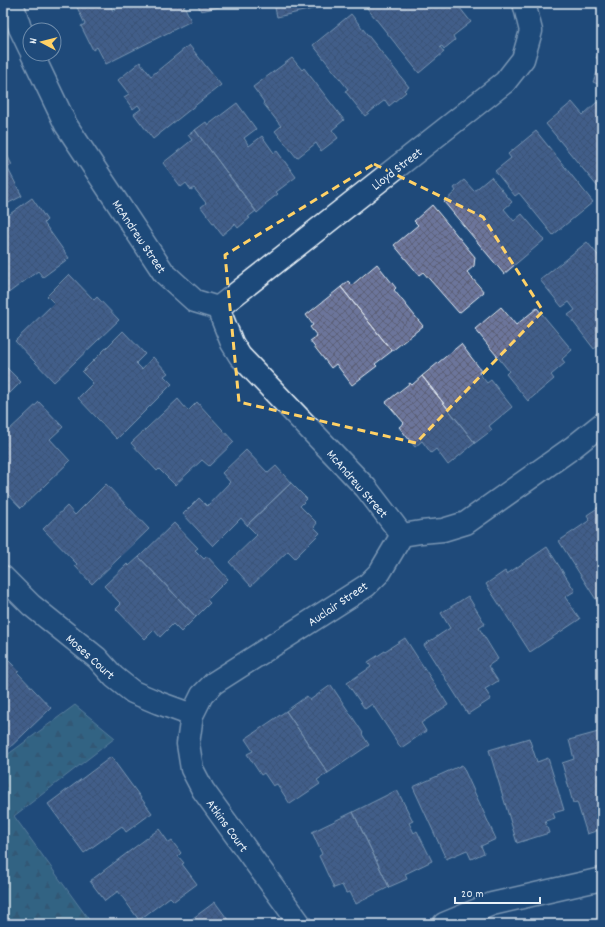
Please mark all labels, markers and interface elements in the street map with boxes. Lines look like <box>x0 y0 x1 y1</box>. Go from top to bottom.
north arrow <box>22 22 62 62</box>
text: N <box>26 37 42 45</box>
street label: Lloyd Street <box>368 144 427 196</box>
street label: McAndrew Street <box>106 197 170 278</box>
street label: McAndrew Street <box>321 446 391 523</box>
street label: Auclair Street <box>305 578 372 632</box>
street label: Moses Court <box>60 631 118 685</box>
street label: Atkins Court <box>200 796 252 857</box>
scale bar <box>455 879 540 905</box>
text: 20 m <box>461 886 484 903</box>

